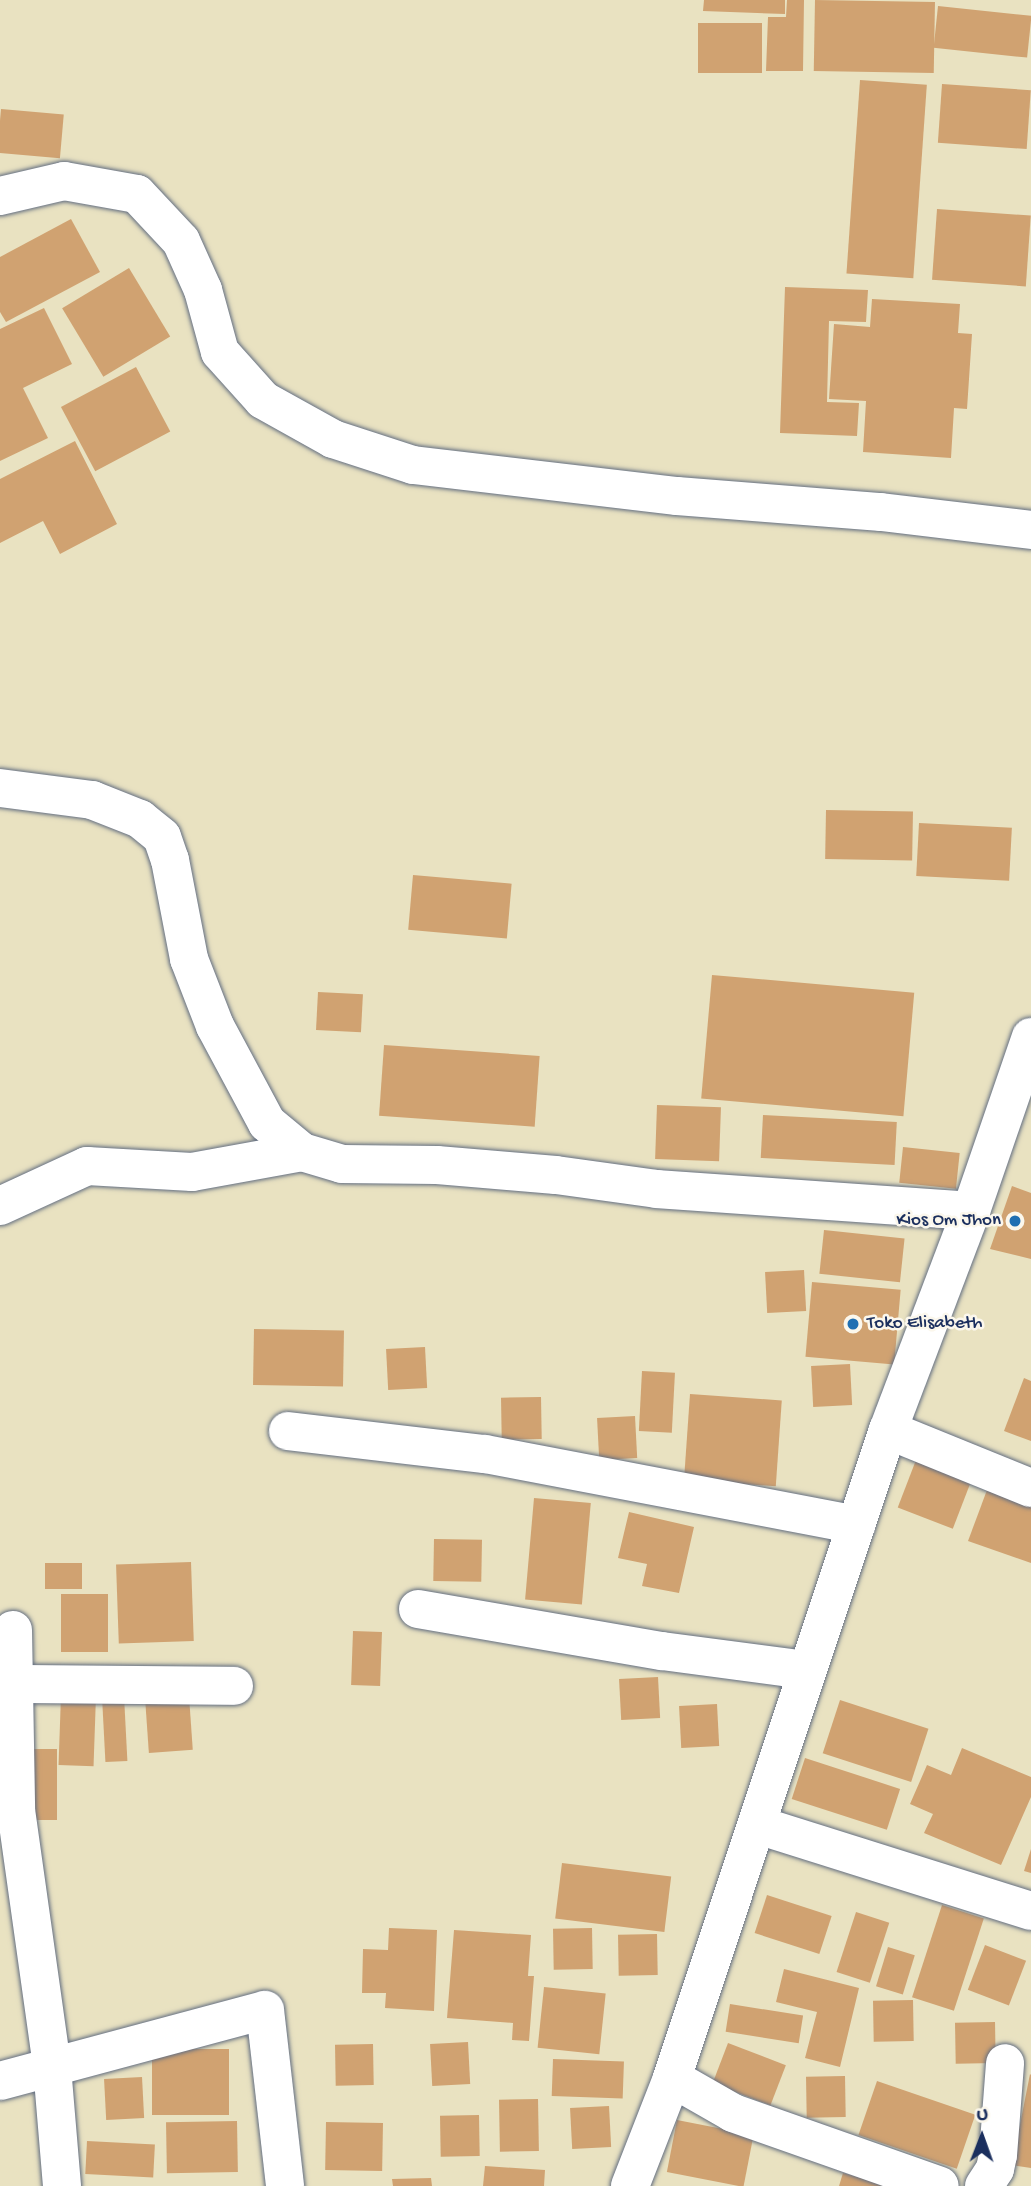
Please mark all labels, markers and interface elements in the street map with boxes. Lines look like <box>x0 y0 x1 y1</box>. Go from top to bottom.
place label: Kios Om Jhon <box>896 1210 1001 1232</box>
marker: Kios Om Jhon <box>1007 1213 1023 1229</box>
place label: Toko Elisabeth <box>867 1313 982 1335</box>
marker: Toko Elisabeth <box>845 1316 861 1332</box>
north arrow <box>947 2102 1017 2172</box>
text: U <box>977 2104 988 2127</box>

